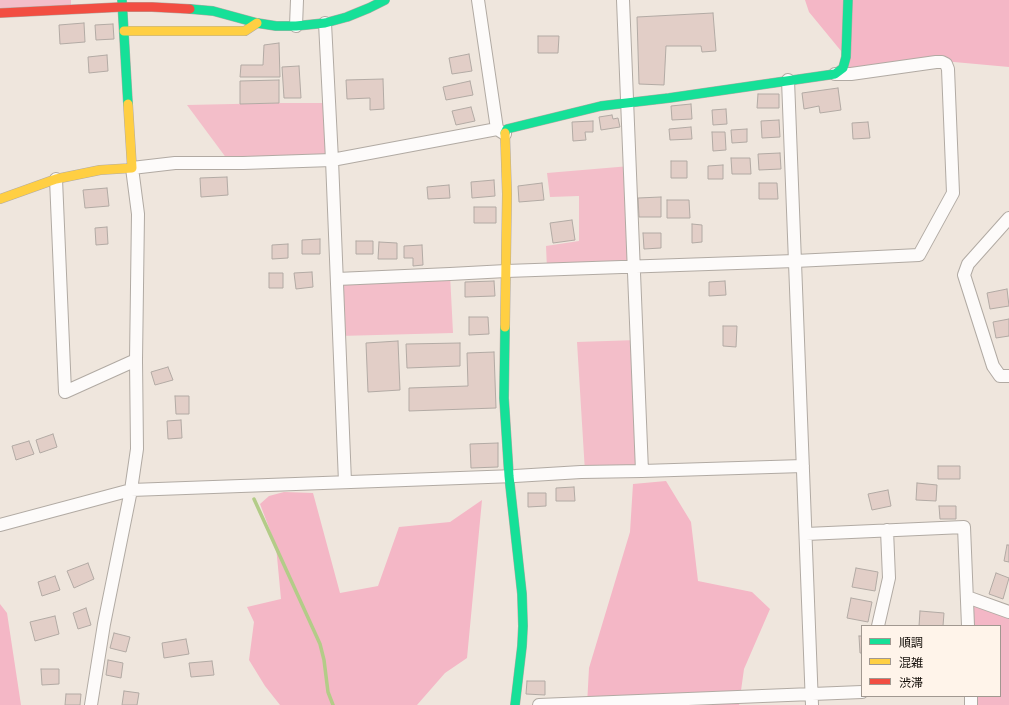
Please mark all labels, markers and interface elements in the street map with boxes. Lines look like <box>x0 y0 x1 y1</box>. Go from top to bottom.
legend <box>861 625 1001 697</box>
text: 順調 <box>899 636 923 650</box>
text: 混雑 <box>899 656 923 670</box>
text: 渋滞 <box>899 676 923 690</box>

